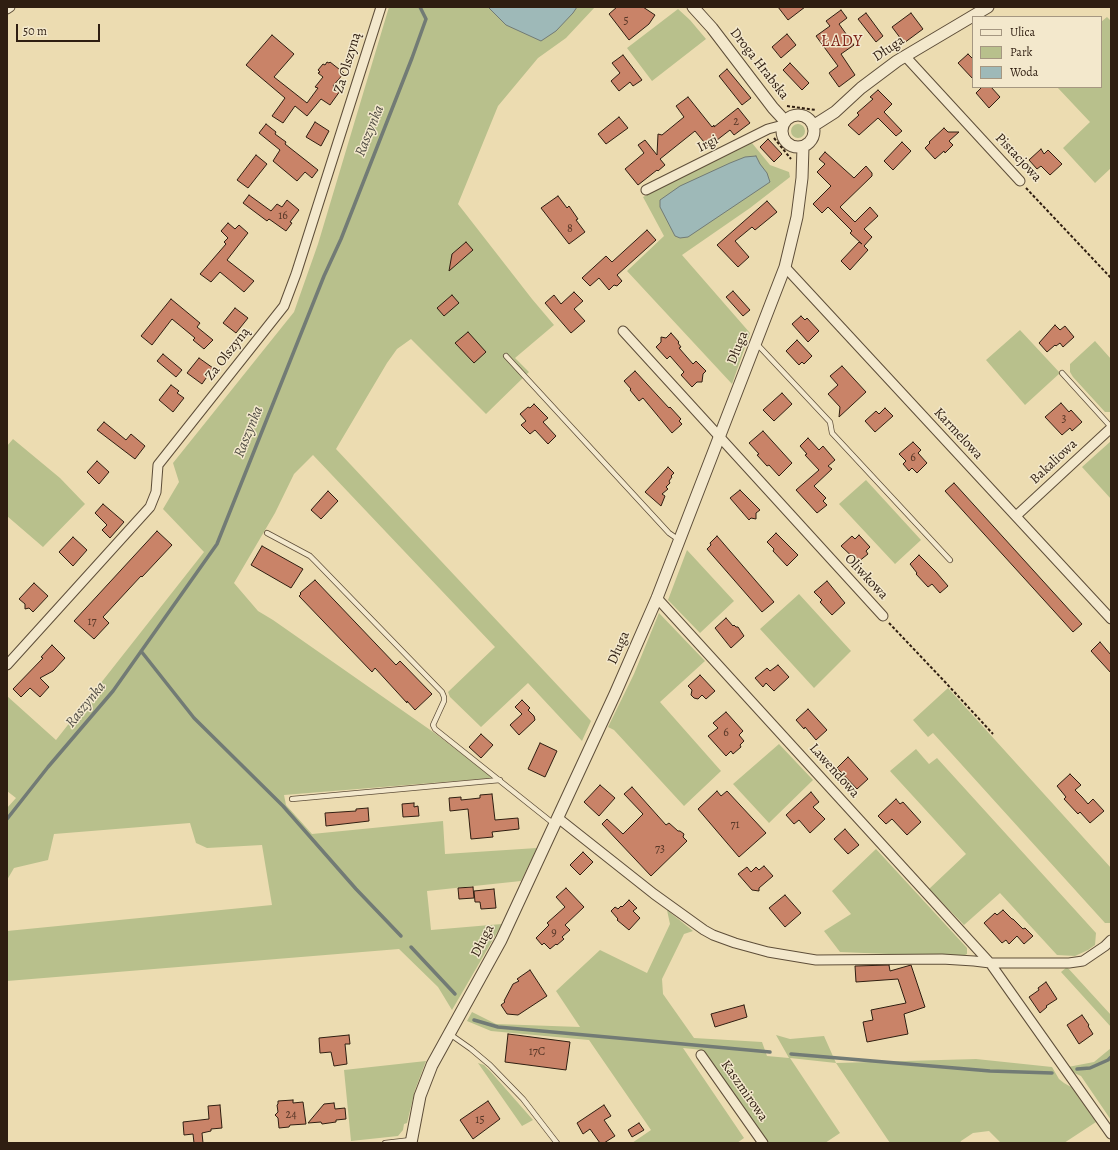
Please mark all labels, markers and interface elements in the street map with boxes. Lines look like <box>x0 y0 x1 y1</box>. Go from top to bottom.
house number: 5 <box>623 14 629 28</box>
scale bar <box>18 16 102 42</box>
legend <box>972 16 1102 88</box>
text: 50 m <box>23 23 47 39</box>
text: Ulica <box>1010 24 1035 40</box>
street label: Droga Hrabska <box>726 25 792 103</box>
street label: Za Olszyną <box>331 30 365 96</box>
district label: ŁADY <box>821 32 863 52</box>
street label: Długa <box>870 32 908 66</box>
text: Park <box>1010 44 1033 60</box>
text: Woda <box>1010 64 1038 80</box>
water label: Raszynka <box>352 103 388 159</box>
house number: 2 <box>733 115 739 129</box>
street label: Pistacjowa <box>991 130 1045 186</box>
street label: Irgi <box>695 132 721 156</box>
house number: 16 <box>278 209 288 223</box>
house number: 8 <box>567 222 573 236</box>
street label: Za Olszyną <box>202 324 254 384</box>
street label: Długa <box>724 329 752 367</box>
water label: Raszynka <box>231 404 267 460</box>
street label: Karmelowa <box>930 405 986 463</box>
house number: 3 <box>1062 412 1066 426</box>
street label: Bakaliowa <box>1027 436 1081 488</box>
house number: 6 <box>910 451 916 465</box>
street label: Oliwkowa <box>841 551 891 603</box>
house number: 17 <box>87 615 97 629</box>
street label: Długa <box>604 629 634 667</box>
water label: Raszynka <box>62 679 110 731</box>
house number: 6 <box>723 726 729 740</box>
street label: Lawendowa <box>805 740 863 802</box>
house number: 71 <box>730 818 740 832</box>
house number: 73 <box>655 842 665 856</box>
street label: Długa <box>468 922 498 960</box>
house number: 9 <box>551 926 557 940</box>
house number: 17C <box>529 1045 545 1059</box>
street label: Kaszmirowa <box>717 1057 771 1125</box>
house number: 24 <box>285 1108 297 1122</box>
house number: 15 <box>475 1113 485 1127</box>

